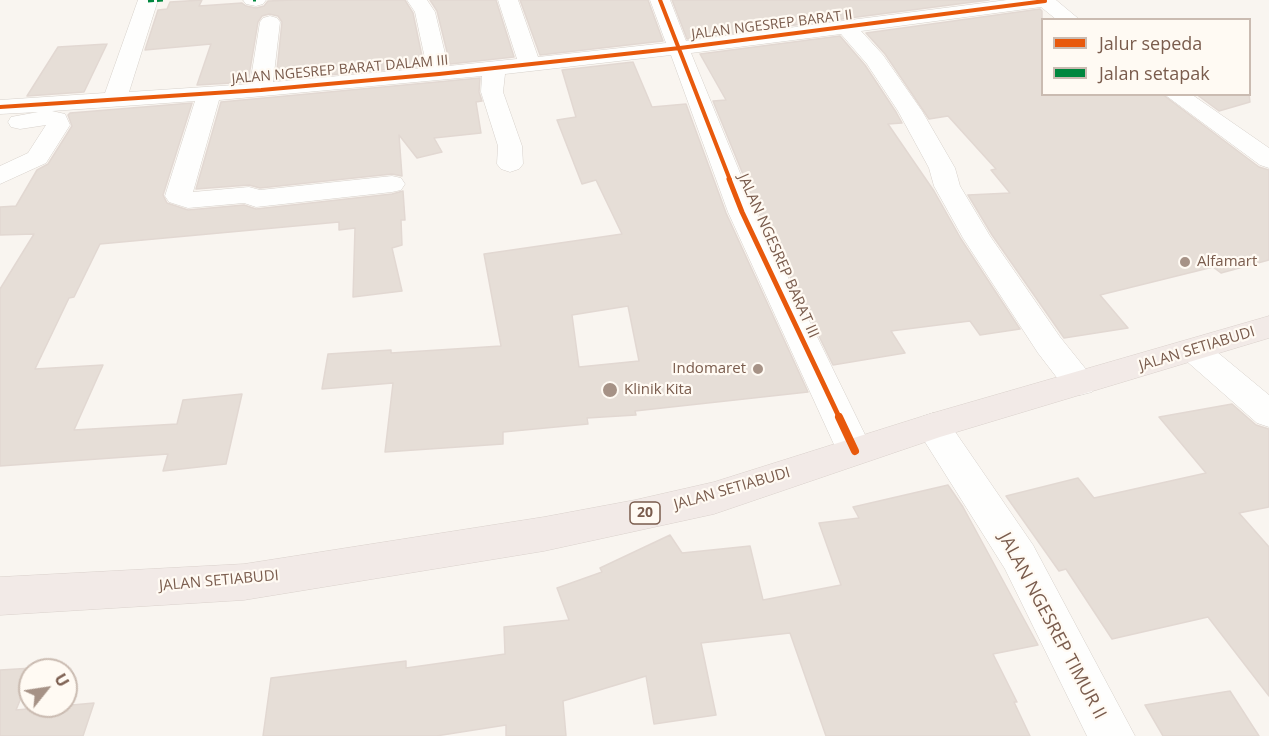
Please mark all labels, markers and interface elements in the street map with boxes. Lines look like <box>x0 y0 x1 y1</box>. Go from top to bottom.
street label: JALAN NGESREP BARAT II <box>690 7 854 43</box>
legend <box>1041 18 1251 96</box>
text: Jalur sepeda <box>1099 31 1202 55</box>
street label: JALAN NGESREP BARAT DALAM III <box>231 52 449 88</box>
text: Jalan setapak <box>1099 61 1210 85</box>
street label: JALAN NGESREP BARAT III <box>734 171 822 341</box>
place label: Alfamart <box>1197 253 1257 271</box>
marker: Alfamart <box>1178 255 1192 269</box>
street label: JALAN SETIABUDI <box>1137 323 1257 375</box>
place label: Indomaret <box>672 360 746 378</box>
marker: Indomaret <box>751 362 765 376</box>
marker: Klinik Kita <box>601 381 619 399</box>
place label: Klinik Kita <box>624 381 692 399</box>
street label: JALAN SETIABUDI <box>672 464 792 514</box>
road number: 20 <box>630 502 660 524</box>
street label: JALAN NGESREP TIMUR II <box>994 529 1110 723</box>
street label: JALAN SETIABUDI <box>158 567 280 595</box>
north arrow <box>18 658 78 718</box>
text: U <box>49 669 74 691</box>

